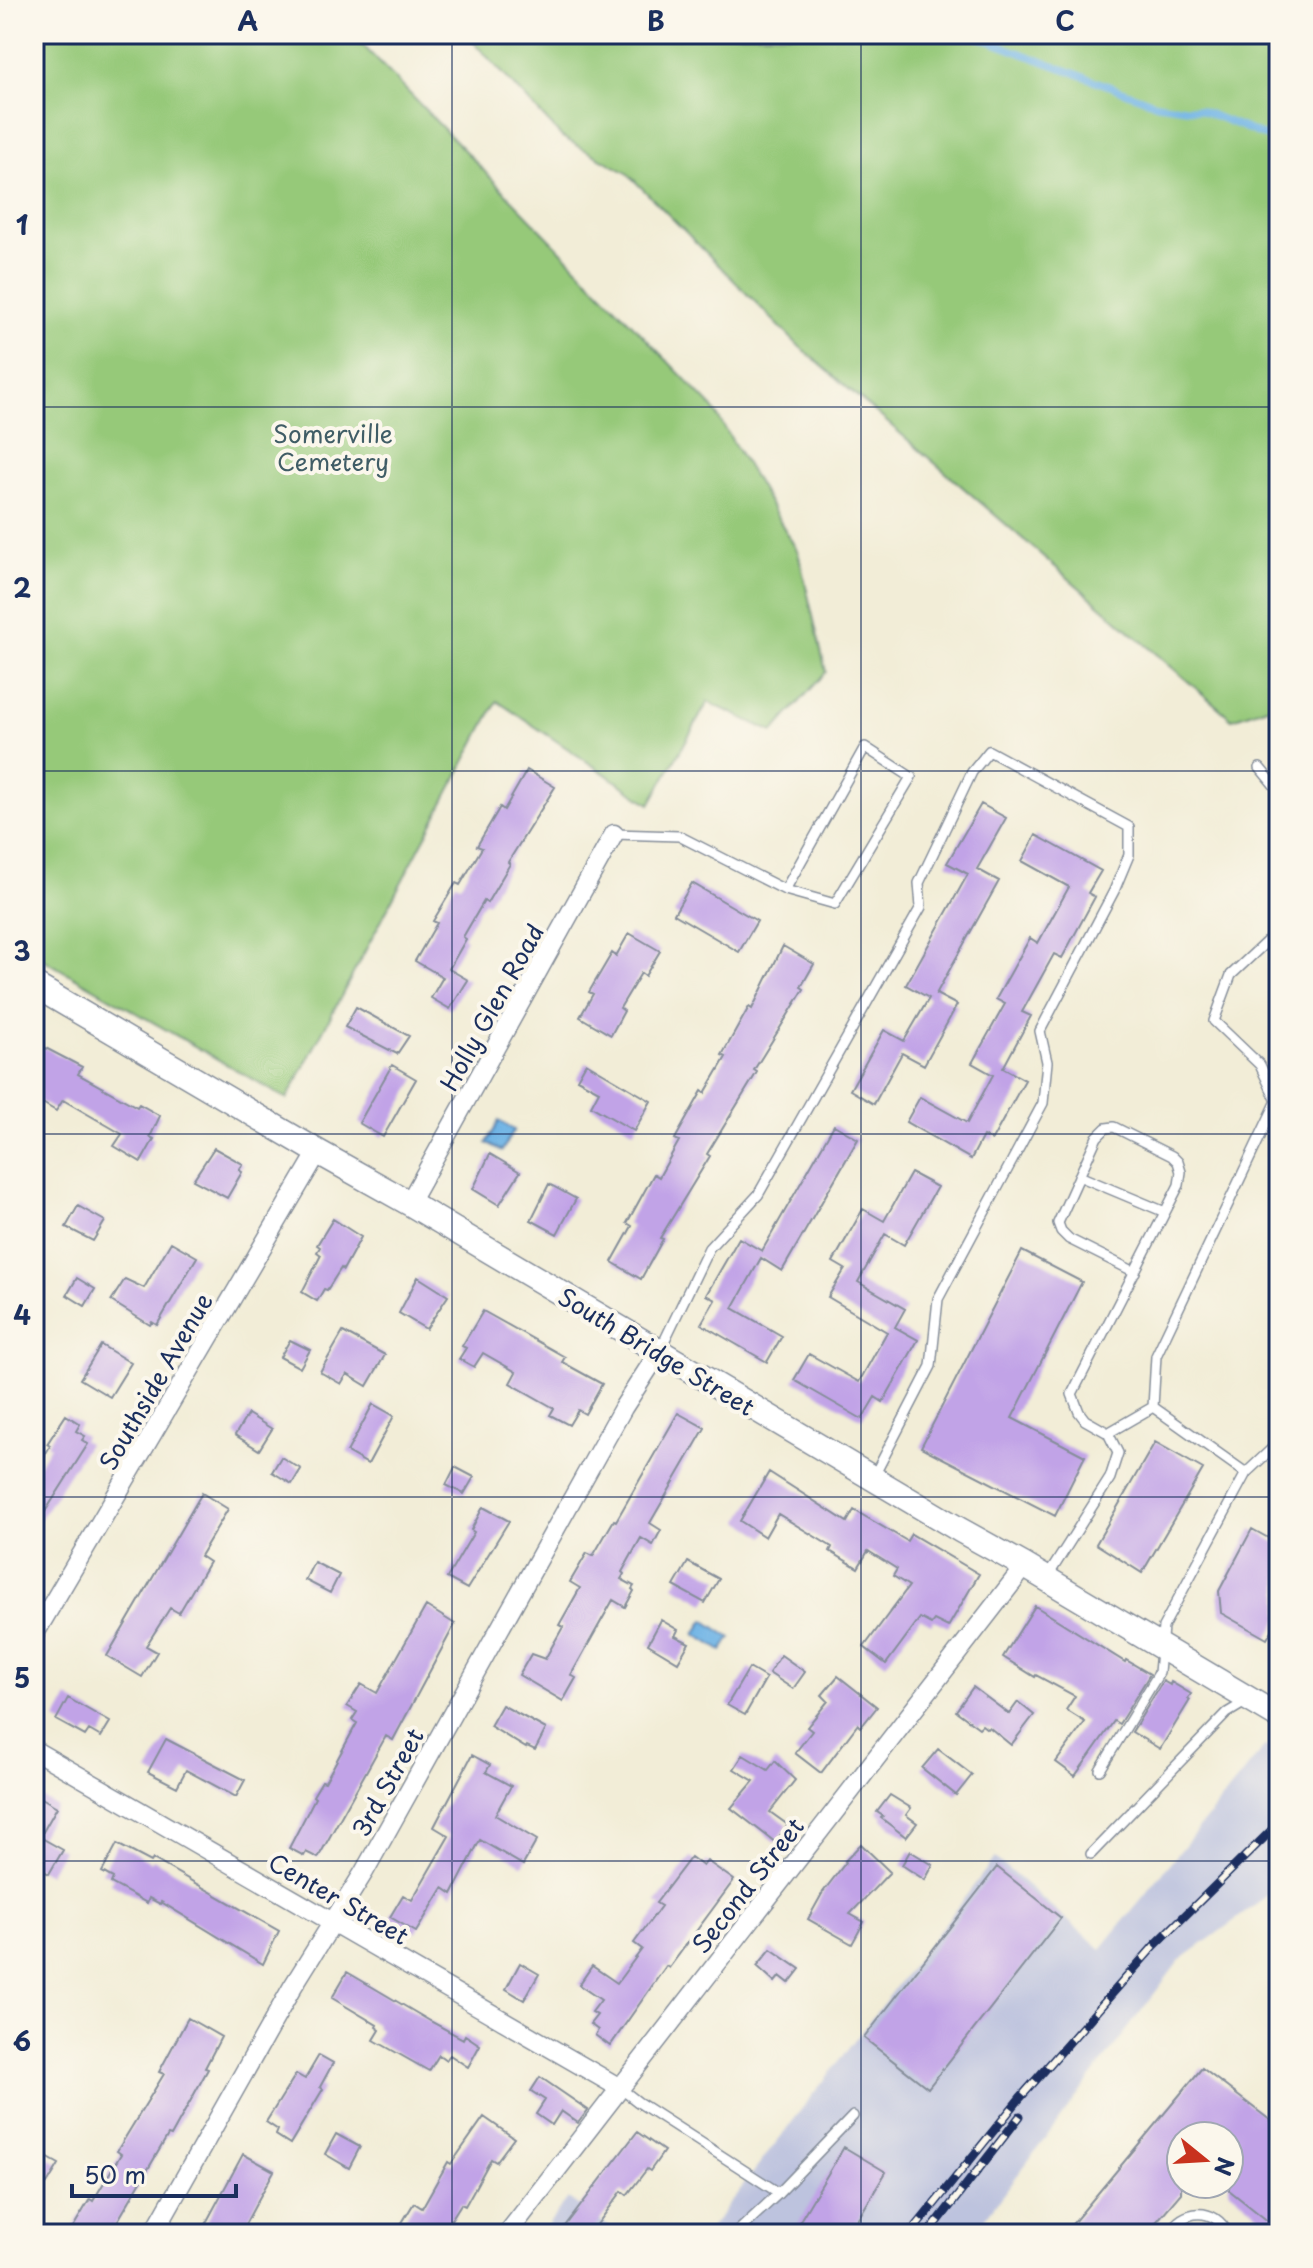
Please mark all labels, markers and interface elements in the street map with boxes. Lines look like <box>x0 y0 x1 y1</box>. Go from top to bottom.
text: A <box>238 1 258 40</box>
text: B <box>647 1 665 40</box>
text: C <box>1055 1 1075 40</box>
text: 1 <box>16 205 28 244</box>
park label: Somerville Cemetery <box>273 415 393 479</box>
text: 2 <box>13 568 31 607</box>
street label: Holly Glen Road <box>430 917 552 1097</box>
text: 3 <box>13 931 31 970</box>
street label: South Bridge Street <box>552 1278 762 1424</box>
street label: Southside Avenue <box>90 1286 220 1476</box>
text: 4 <box>13 1295 31 1334</box>
text: 5 <box>14 1658 30 1697</box>
street label: 3rd Street <box>342 1721 432 1843</box>
street label: Second Street <box>682 1809 812 1961</box>
street label: Center Street <box>262 1843 416 1953</box>
text: 6 <box>13 2021 31 2060</box>
north arrow <box>1165 2120 1245 2200</box>
scale bar <box>72 2148 236 2198</box>
text: N <box>1207 2153 1244 2180</box>
text: 50 m <box>84 2156 146 2192</box>

